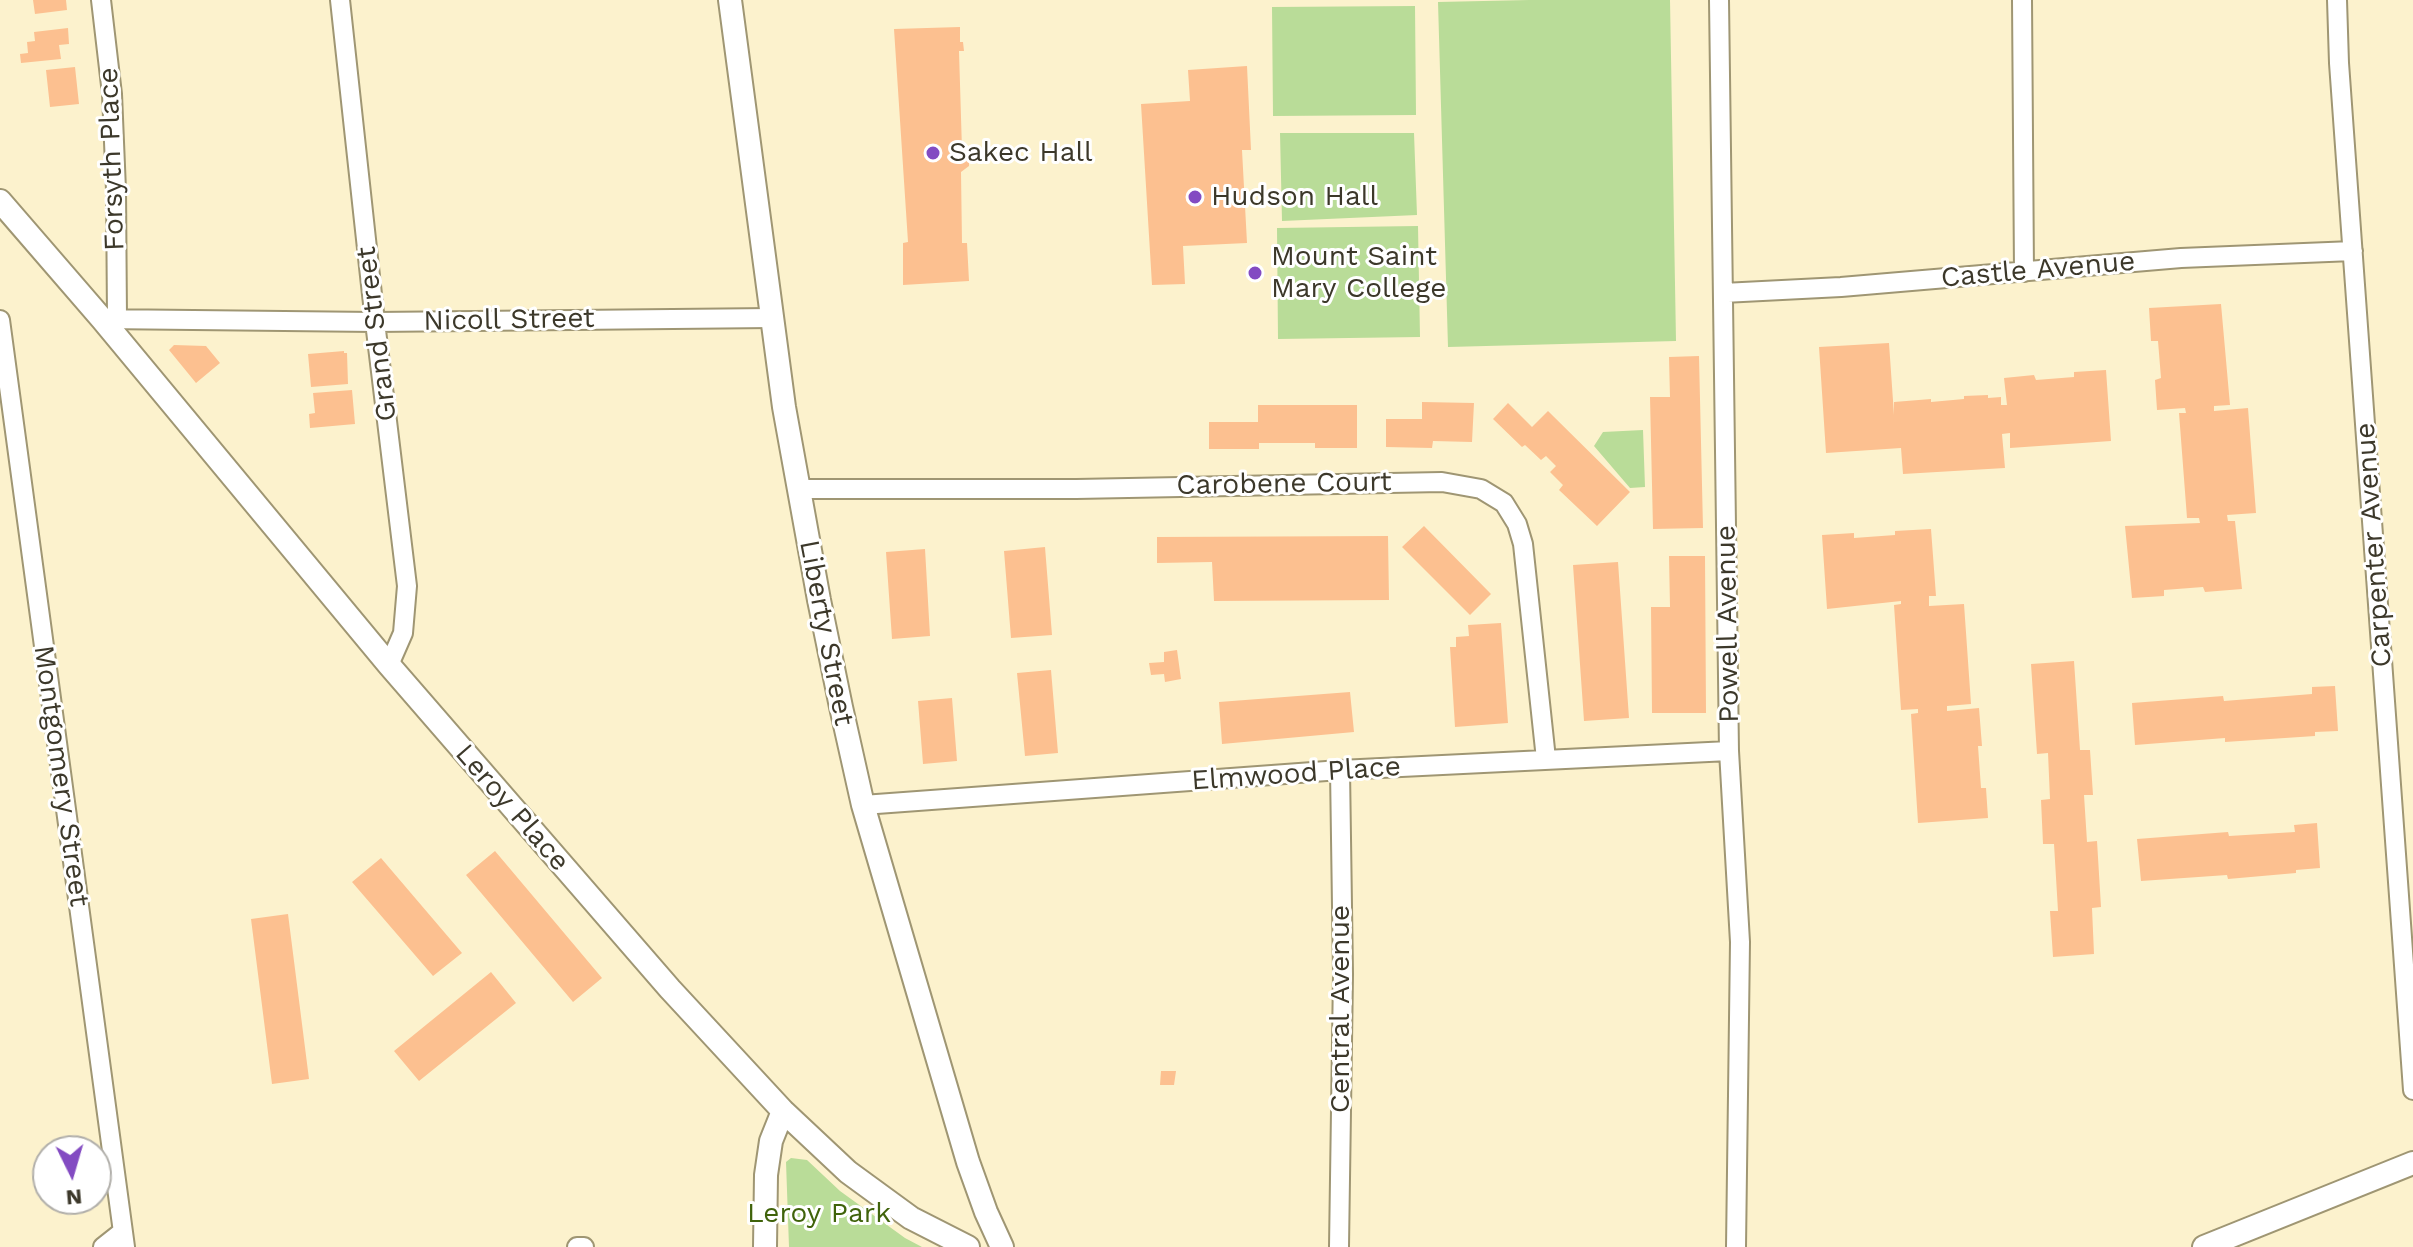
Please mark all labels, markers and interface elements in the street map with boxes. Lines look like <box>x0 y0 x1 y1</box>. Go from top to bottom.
street label: Forsyth Place <box>92 67 132 251</box>
place label: Sakec Hall <box>949 136 1093 170</box>
marker: Sakec Hall <box>924 144 942 162</box>
place label: Hudson Hall <box>1211 180 1378 214</box>
marker: Hudson Hall <box>1186 188 1204 206</box>
place label: Mount Saint Mary College <box>1271 240 1446 306</box>
street label: Grand Street <box>350 245 404 423</box>
street label: Castle Avenue <box>1939 245 2137 295</box>
marker: Mount Saint Mary College <box>1246 264 1264 282</box>
street label: Nicoll Street <box>423 302 595 338</box>
street label: Carpenter Avenue <box>2349 422 2399 668</box>
street label: Carobene Court <box>1176 465 1392 503</box>
street label: Powell Avenue <box>1709 525 1747 723</box>
street label: Liberty Street <box>792 537 860 729</box>
street label: Montgomery Street <box>26 643 96 909</box>
street label: Leroy Place <box>448 738 576 878</box>
street label: Elmwood Place <box>1190 750 1402 798</box>
street label: Central Avenue <box>1324 905 1358 1113</box>
north arrow <box>32 1135 112 1215</box>
text: N <box>65 1184 83 1211</box>
park label: Leroy Park <box>747 1197 891 1231</box>

